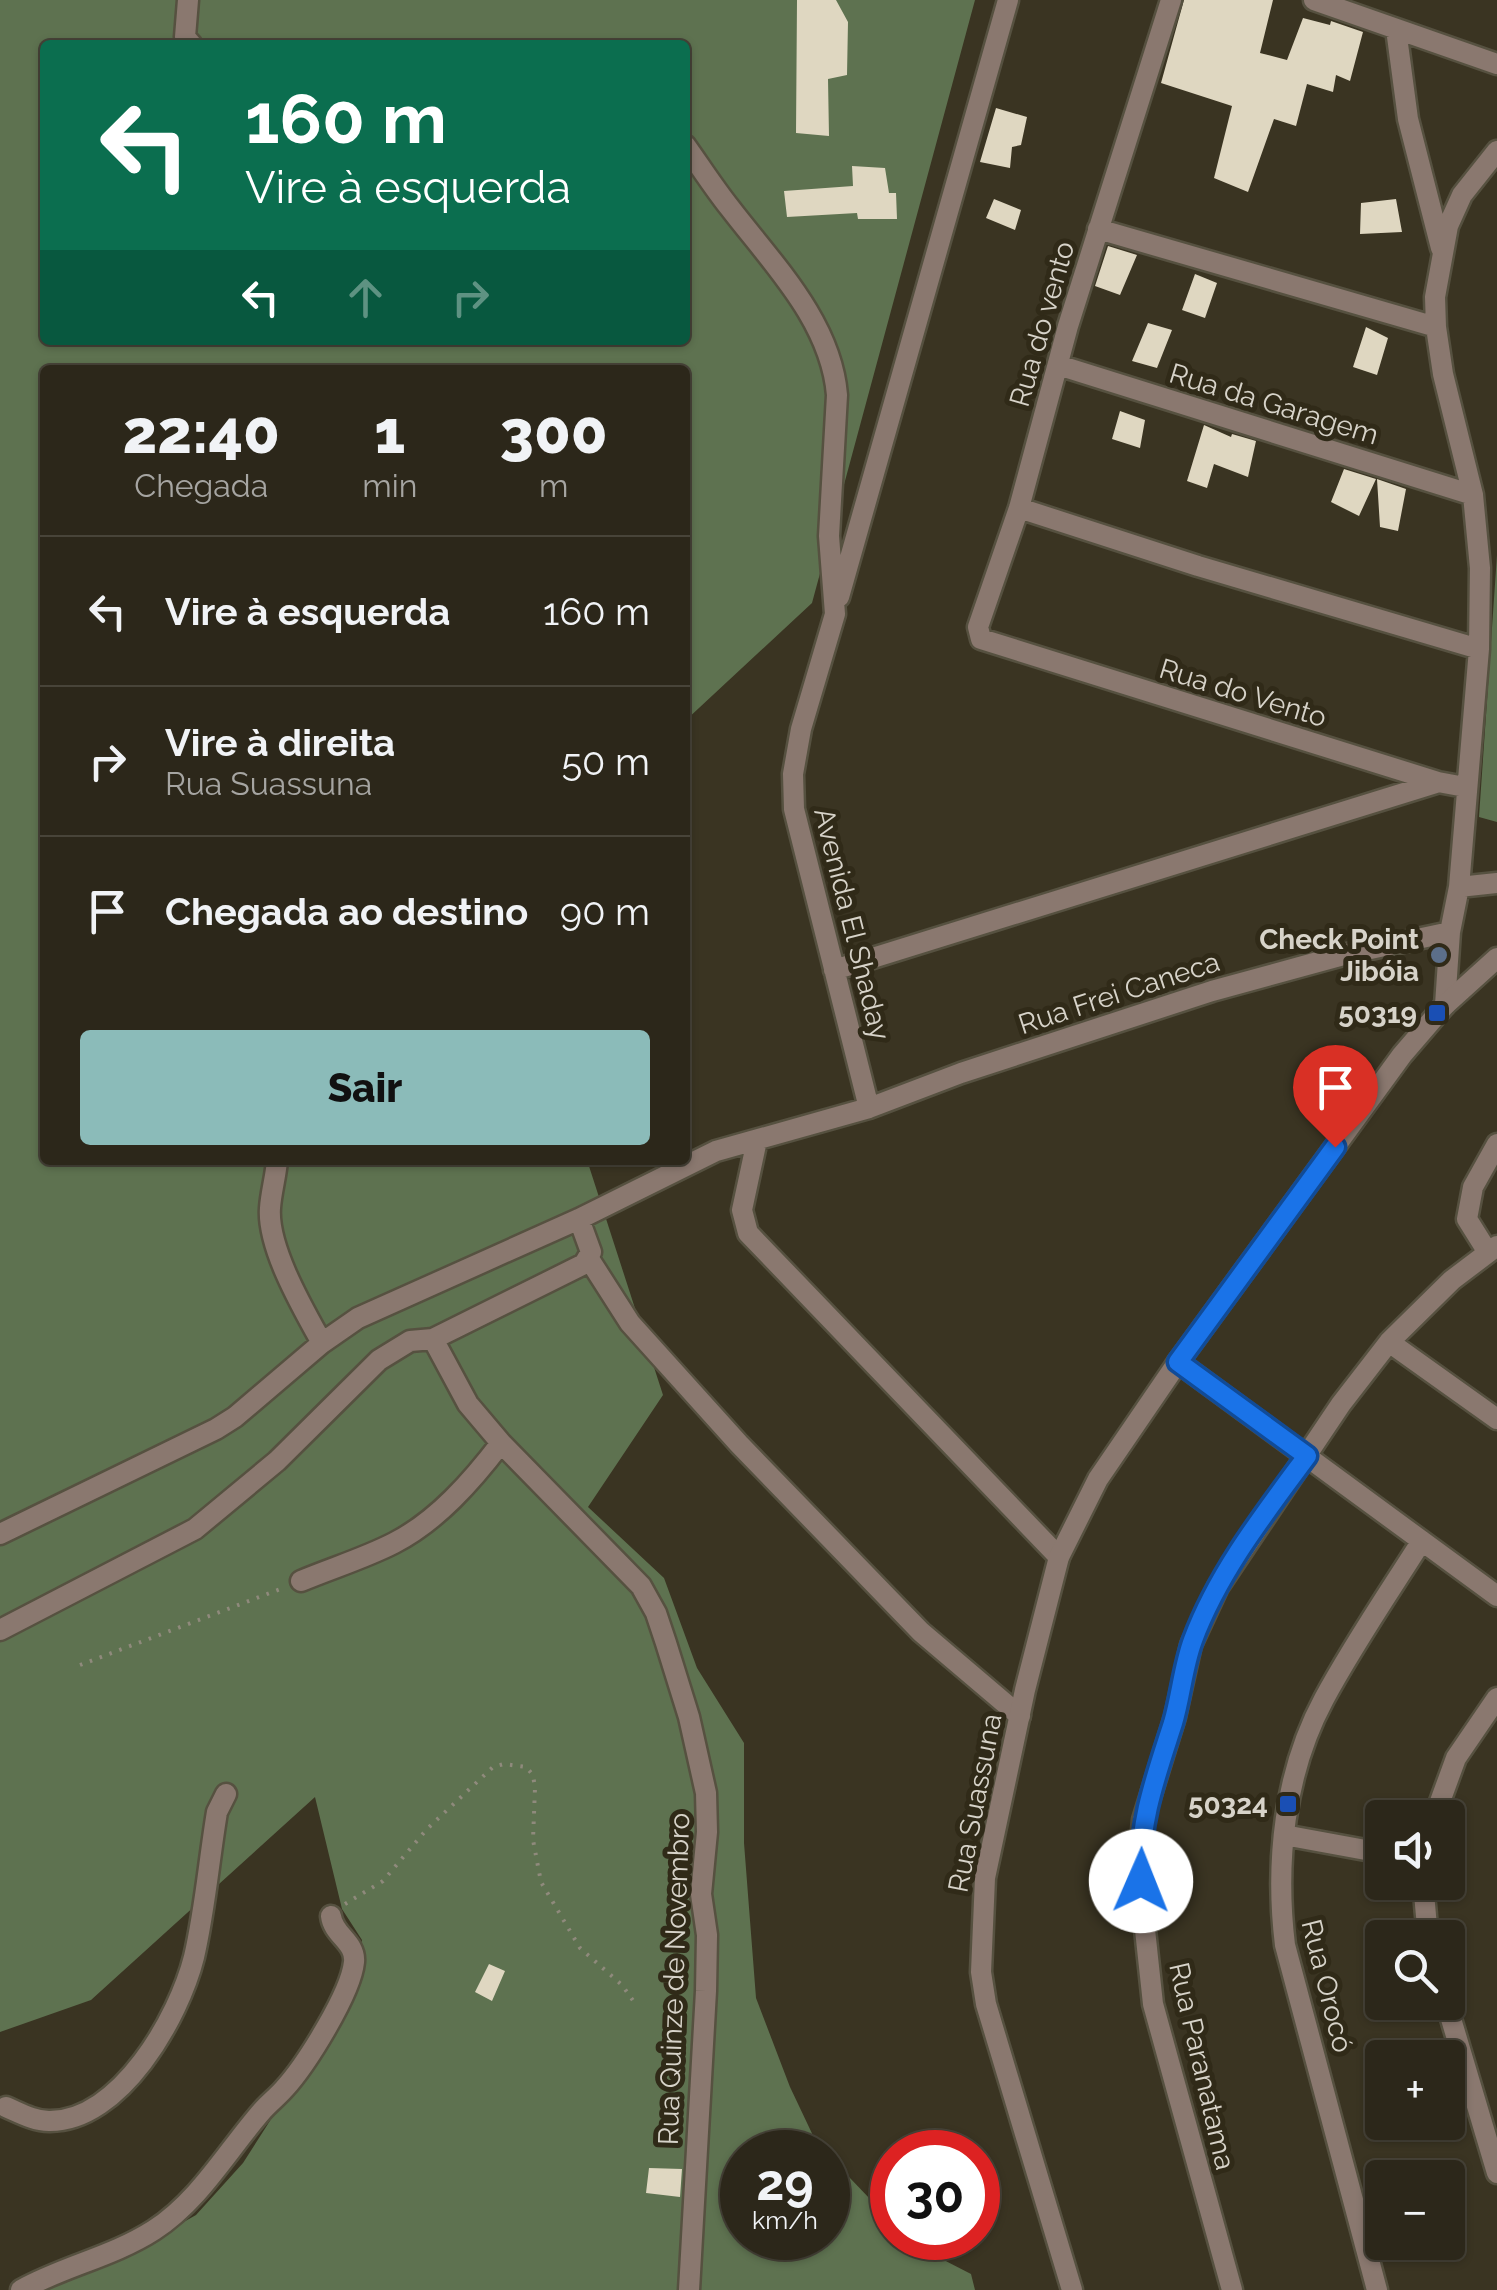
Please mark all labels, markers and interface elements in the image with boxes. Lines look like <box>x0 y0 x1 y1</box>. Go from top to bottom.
text: 160 m <box>245 77 447 159</box>
icon: left <box>80 80 210 210</box>
text: Vire à esquerda <box>245 161 571 214</box>
street label: Rua do vento <box>1003 238 1081 410</box>
icon: left <box>233 270 288 325</box>
icon: ahead <box>338 270 393 325</box>
icon: right <box>443 270 498 325</box>
street label: Rua da Garagem <box>1166 357 1382 451</box>
text: 22:40 <box>122 397 280 467</box>
text: 1 <box>374 397 405 467</box>
text: 300 <box>500 397 608 467</box>
text: Chegada <box>134 467 268 504</box>
text: min <box>362 467 417 504</box>
text: m <box>539 467 568 504</box>
icon: left <box>80 584 135 639</box>
text: Vire à esquerda <box>165 589 450 634</box>
text: 160 m <box>543 589 650 634</box>
street label: Rua do Vento <box>1155 652 1331 734</box>
text: Vire à direita <box>165 720 395 765</box>
icon: right <box>80 734 135 789</box>
text: 50 m <box>561 739 650 784</box>
text: Rua Suassuna <box>165 765 372 802</box>
street label: Avenida El Shaday <box>807 805 897 1043</box>
icon: arrive <box>80 884 135 939</box>
text: Chegada ao destino <box>165 889 528 934</box>
text: 90 m <box>560 889 650 934</box>
place label: Check Point Jibóia <box>1259 923 1419 988</box>
marker: Check Point Jibóia <box>1428 944 1450 966</box>
street label: Rua Frei Caneca <box>1014 945 1224 1041</box>
place label: 50319 <box>1338 997 1417 1030</box>
marker: 50319 <box>1426 1002 1448 1024</box>
button: Sair <box>80 1030 650 1145</box>
pin <box>1293 1045 1378 1148</box>
icon: arrive <box>1308 1060 1363 1115</box>
street label: Rua Suassuna <box>942 1711 1008 1895</box>
place label: 50324 <box>1188 1788 1268 1821</box>
marker: 50324 <box>1277 1793 1299 1815</box>
map controls <box>1365 1800 1465 2260</box>
button: sound <box>1365 1800 1465 1900</box>
street label: Rua Quinze de Novembro <box>652 1812 696 2146</box>
position arrow <box>1089 1829 1193 1933</box>
street label: Rua Orocó <box>1295 1916 1359 2056</box>
button: search <box>1365 1920 1465 2020</box>
street label: Rua Paranatama <box>1162 1959 1242 2173</box>
button: + <box>1365 2040 1465 2140</box>
speed limit sign: 30 <box>870 2130 1000 2260</box>
text: 29 <box>756 2153 814 2212</box>
button: − <box>1365 2160 1465 2260</box>
text: km/h <box>752 2205 818 2235</box>

